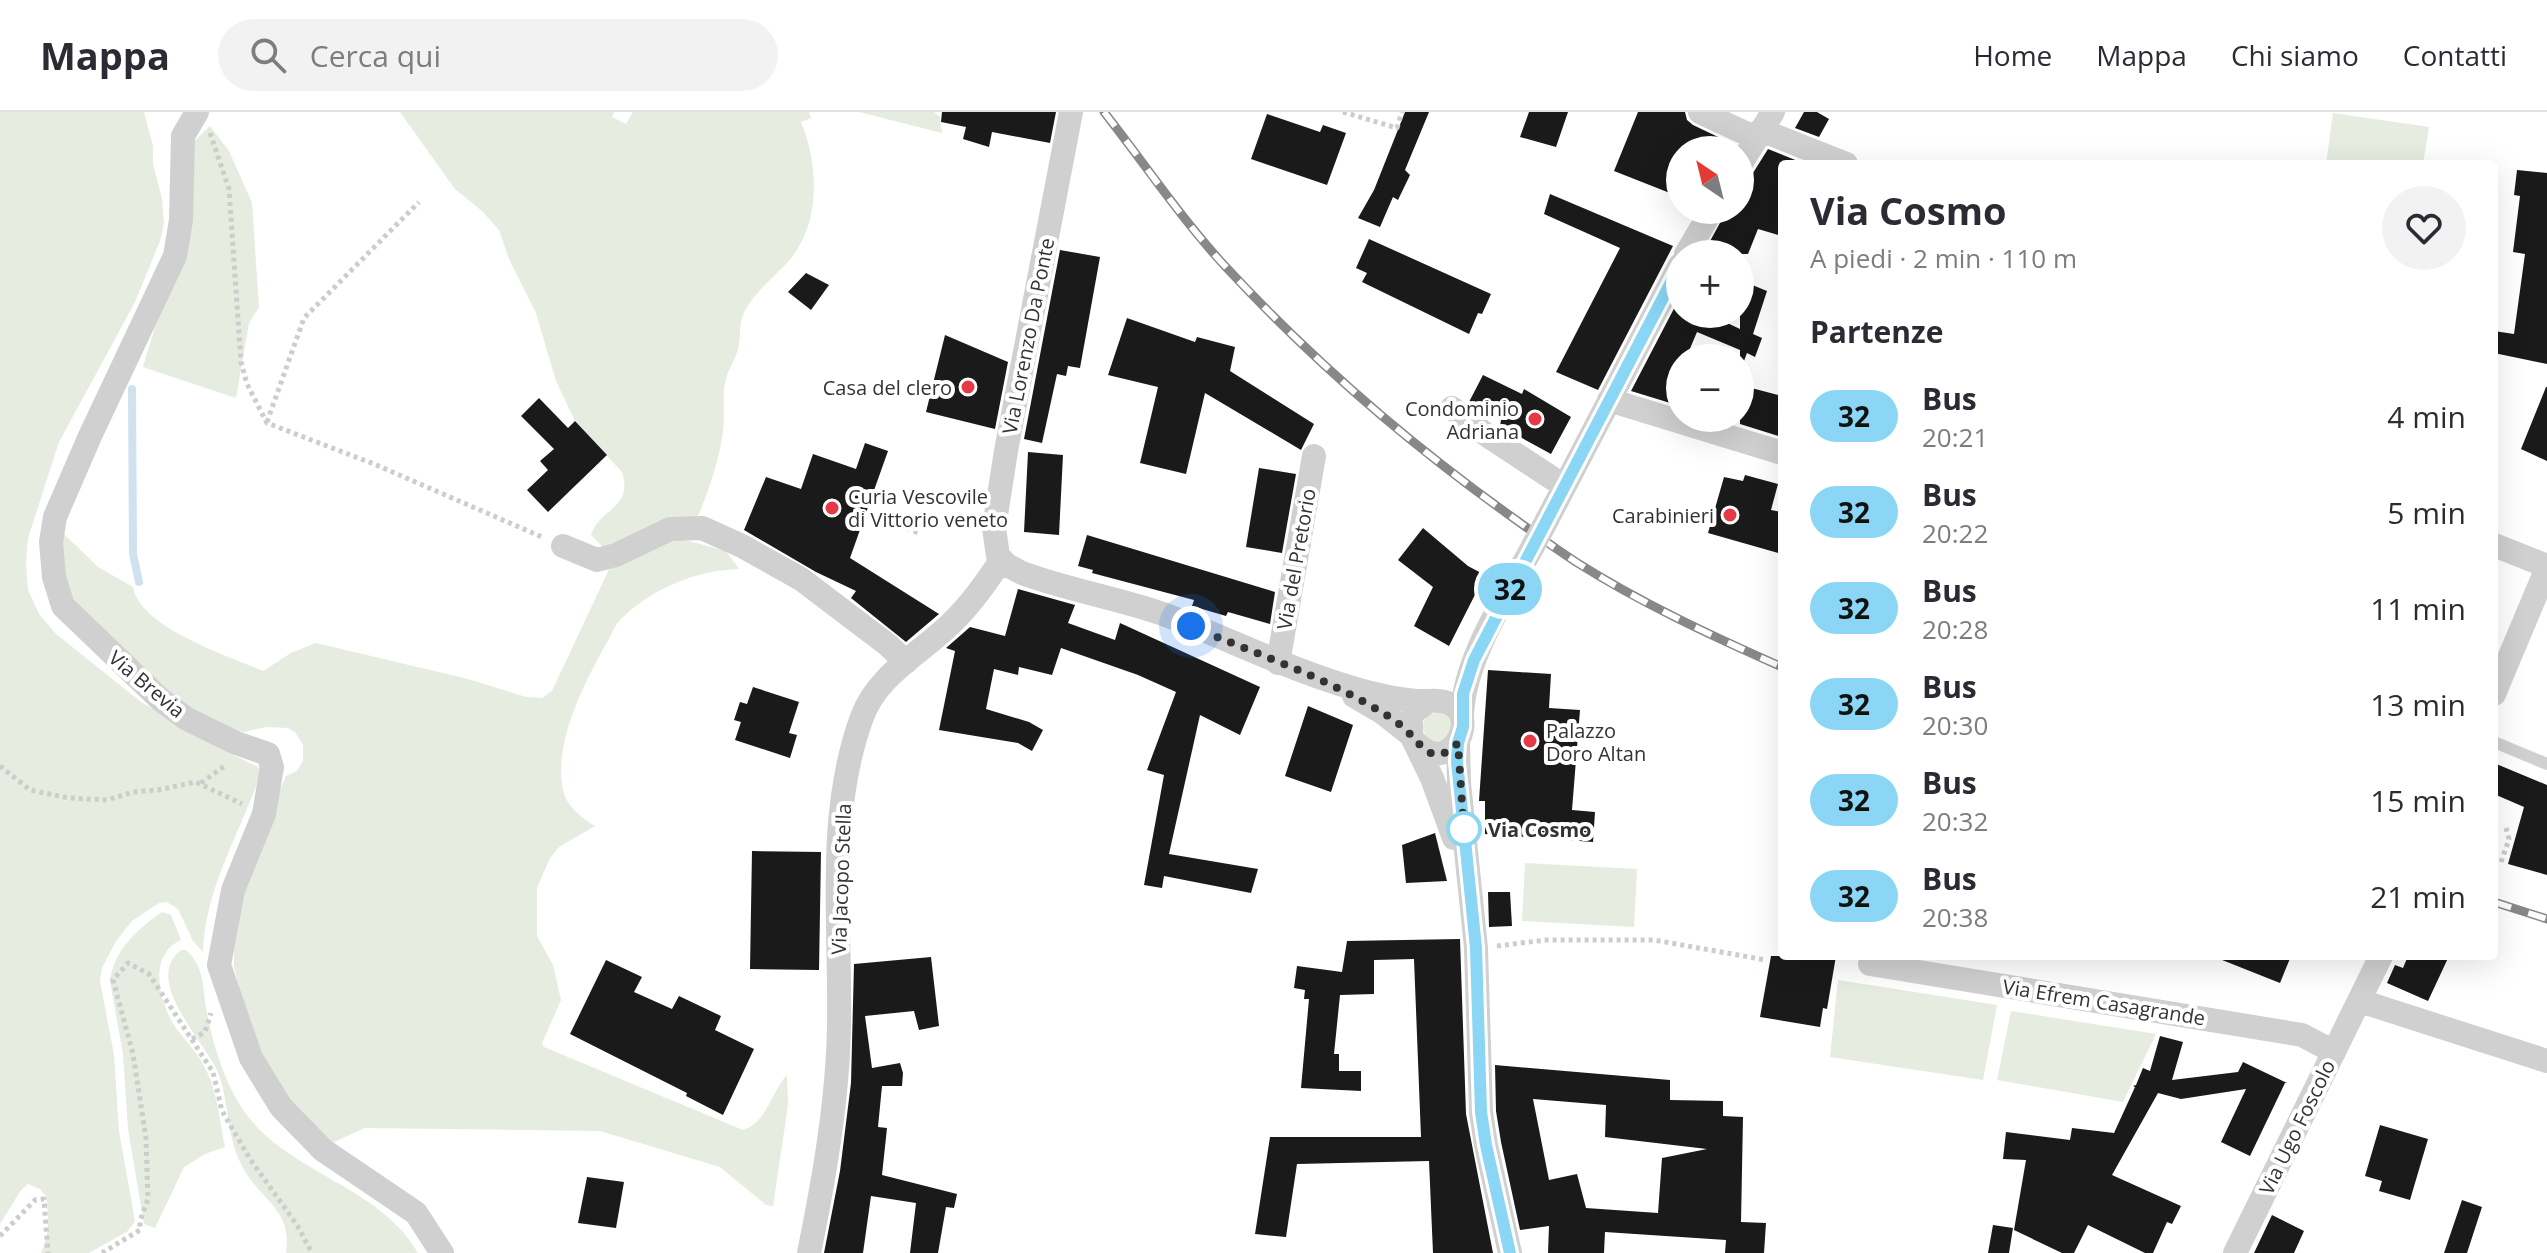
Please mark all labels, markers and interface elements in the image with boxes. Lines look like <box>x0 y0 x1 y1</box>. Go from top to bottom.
search box <box>218 19 778 91</box>
text: Mappa <box>40 29 170 81</box>
icon: search <box>246 33 290 77</box>
text: Cerca qui <box>310 35 441 76</box>
text: Home <box>1973 36 2052 74</box>
text: Mappa <box>2096 36 2187 74</box>
text: Chi siamo <box>2231 36 2359 74</box>
text: Contatti <box>2403 36 2507 74</box>
north arrow <box>1666 136 1754 224</box>
map controls <box>1666 136 1754 432</box>
text: Via Cosmo <box>1810 184 2007 236</box>
button: heart <box>2382 186 2466 270</box>
street label: Via Lorenzo Da Ponte <box>996 235 1060 437</box>
button: + <box>1666 240 1754 328</box>
text: A piedi · 2 min · 110 m <box>1810 240 2077 276</box>
text: Partenze <box>1810 311 1943 352</box>
button: − <box>1666 344 1754 432</box>
place label: Casa del clero <box>823 374 952 401</box>
marker: Casa del clero <box>959 378 977 396</box>
text: Bus <box>1922 378 1977 419</box>
place label: Condominio Adriana <box>1405 395 1519 445</box>
text: 4 min <box>2387 396 2466 437</box>
text: 32 <box>1838 397 1870 435</box>
marker: Condominio Adriana <box>1526 410 1544 428</box>
text: 20:21 <box>1922 419 1988 455</box>
text: Bus <box>1922 474 1977 515</box>
place label: Curia Vescovile di Vittorio veneto <box>848 483 1008 533</box>
street label: Via del Pretorio <box>1270 486 1322 632</box>
text: 5 min <box>2387 492 2466 533</box>
text: 32 <box>1838 493 1870 531</box>
marker: Curia Vescovile di Vittorio veneto <box>823 499 841 517</box>
place label: Carabinieri <box>1612 502 1714 529</box>
marker: Carabinieri <box>1721 506 1739 524</box>
text: 20:22 <box>1922 515 1988 551</box>
line badge: 32 <box>1474 563 1546 615</box>
text: 32 <box>1494 570 1526 608</box>
text: Bus <box>1922 570 1977 611</box>
text: 11 min <box>2370 588 2466 629</box>
text: 32 <box>1838 589 1870 627</box>
your location <box>1171 606 1211 646</box>
text: 20:28 <box>1922 611 1988 647</box>
street label: Via Brevia <box>103 644 191 724</box>
text: Bus <box>1922 666 1977 707</box>
text: 13 min <box>2370 684 2466 725</box>
text: 32 <box>1838 685 1870 723</box>
text: 20:30 <box>1922 707 1988 743</box>
place label: Palazzo Doro Altan <box>1546 717 1646 767</box>
marker: Palazzo Doro Altan <box>1521 732 1539 750</box>
text: Bus <box>1922 762 1977 803</box>
text: 15 min <box>2370 780 2466 821</box>
text: 32 <box>1838 781 1870 819</box>
street label: Via Jacopo Stella <box>825 803 857 955</box>
text: 20:32 <box>1922 803 1988 839</box>
marker: Via Cosmo <box>1447 812 1481 846</box>
place label: Via Cosmo <box>1488 816 1591 843</box>
text: Bus <box>1922 858 1977 899</box>
text: 21 min <box>2370 876 2466 917</box>
text: 32 <box>1838 877 1870 915</box>
text: 20:38 <box>1922 899 1988 935</box>
street label: Via Efrem Casagrande <box>2001 973 2207 1031</box>
street label: Via Ugo Foscolo <box>2253 1055 2341 1199</box>

